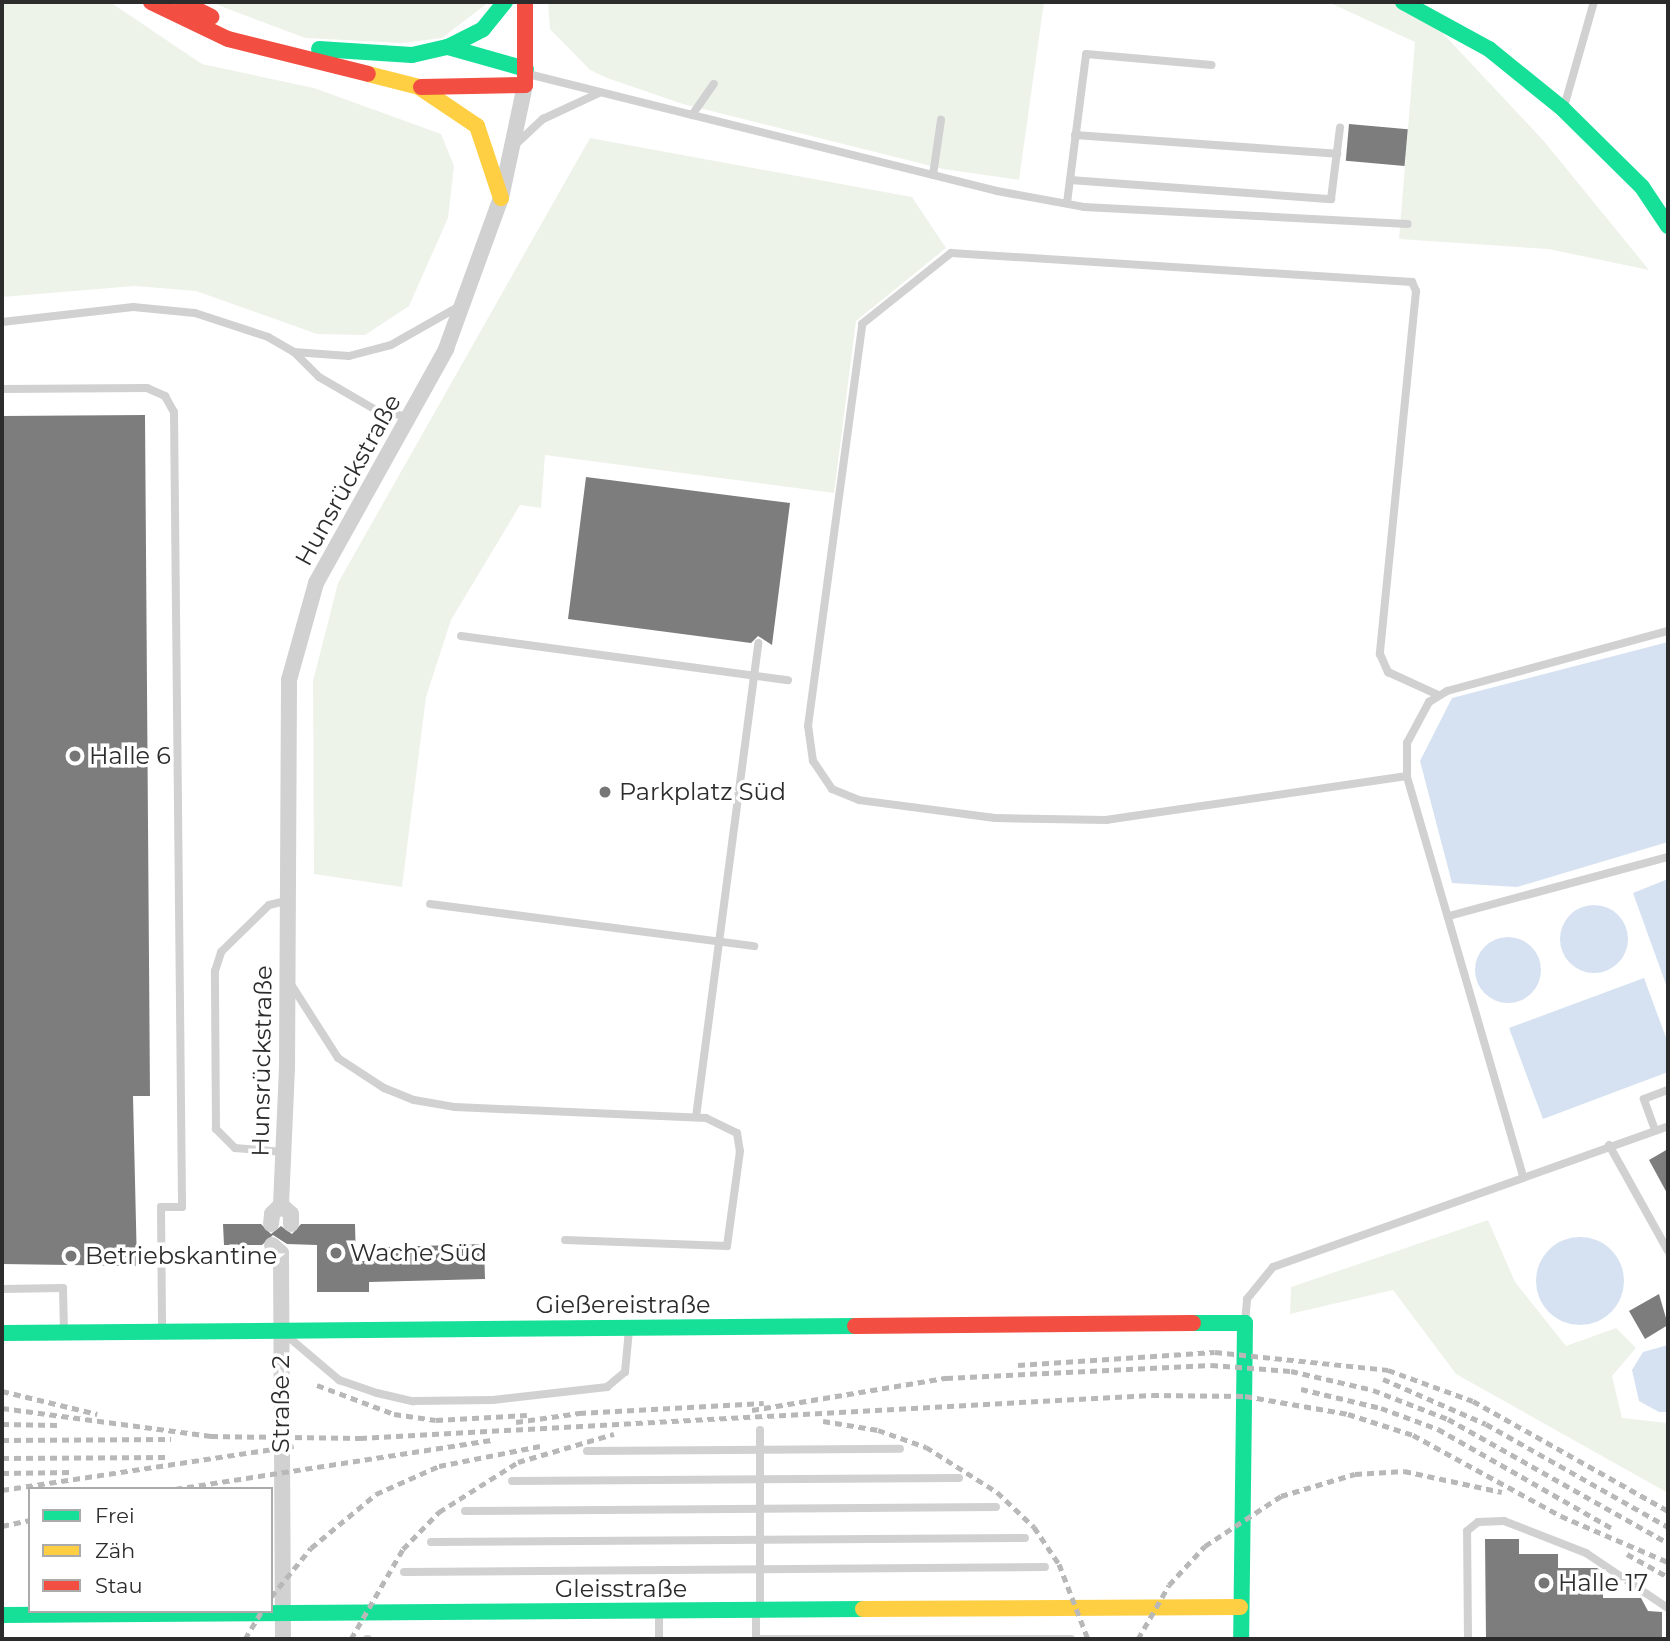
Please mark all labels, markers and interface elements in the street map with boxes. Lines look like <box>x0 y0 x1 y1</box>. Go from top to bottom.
street label: Hunsrückstraße <box>289 389 407 571</box>
place label: Halle 6 <box>89 742 171 770</box>
marker: Halle 6 <box>67 748 83 764</box>
place label: Parkplatz Süd <box>619 778 786 806</box>
marker: Parkplatz Süd <box>597 784 613 800</box>
street label: Hunsrückstraße <box>246 965 278 1157</box>
place label: Wache Süd <box>350 1239 487 1267</box>
place label: Betriebskantine <box>85 1242 277 1270</box>
marker: Wache Süd <box>328 1245 344 1261</box>
marker: Betriebskantine <box>63 1248 79 1264</box>
street label: Gießereistraße <box>535 1291 711 1319</box>
street label: Straße 2 <box>267 1355 295 1453</box>
legend <box>28 1487 273 1613</box>
text: Frei <box>95 1503 135 1528</box>
text: Zäh <box>95 1538 135 1563</box>
place label: Halle 17 <box>1558 1569 1648 1597</box>
text: Stau <box>95 1573 143 1598</box>
street label: Gleisstraße <box>555 1575 687 1603</box>
marker: Halle 17 <box>1536 1575 1552 1591</box>

